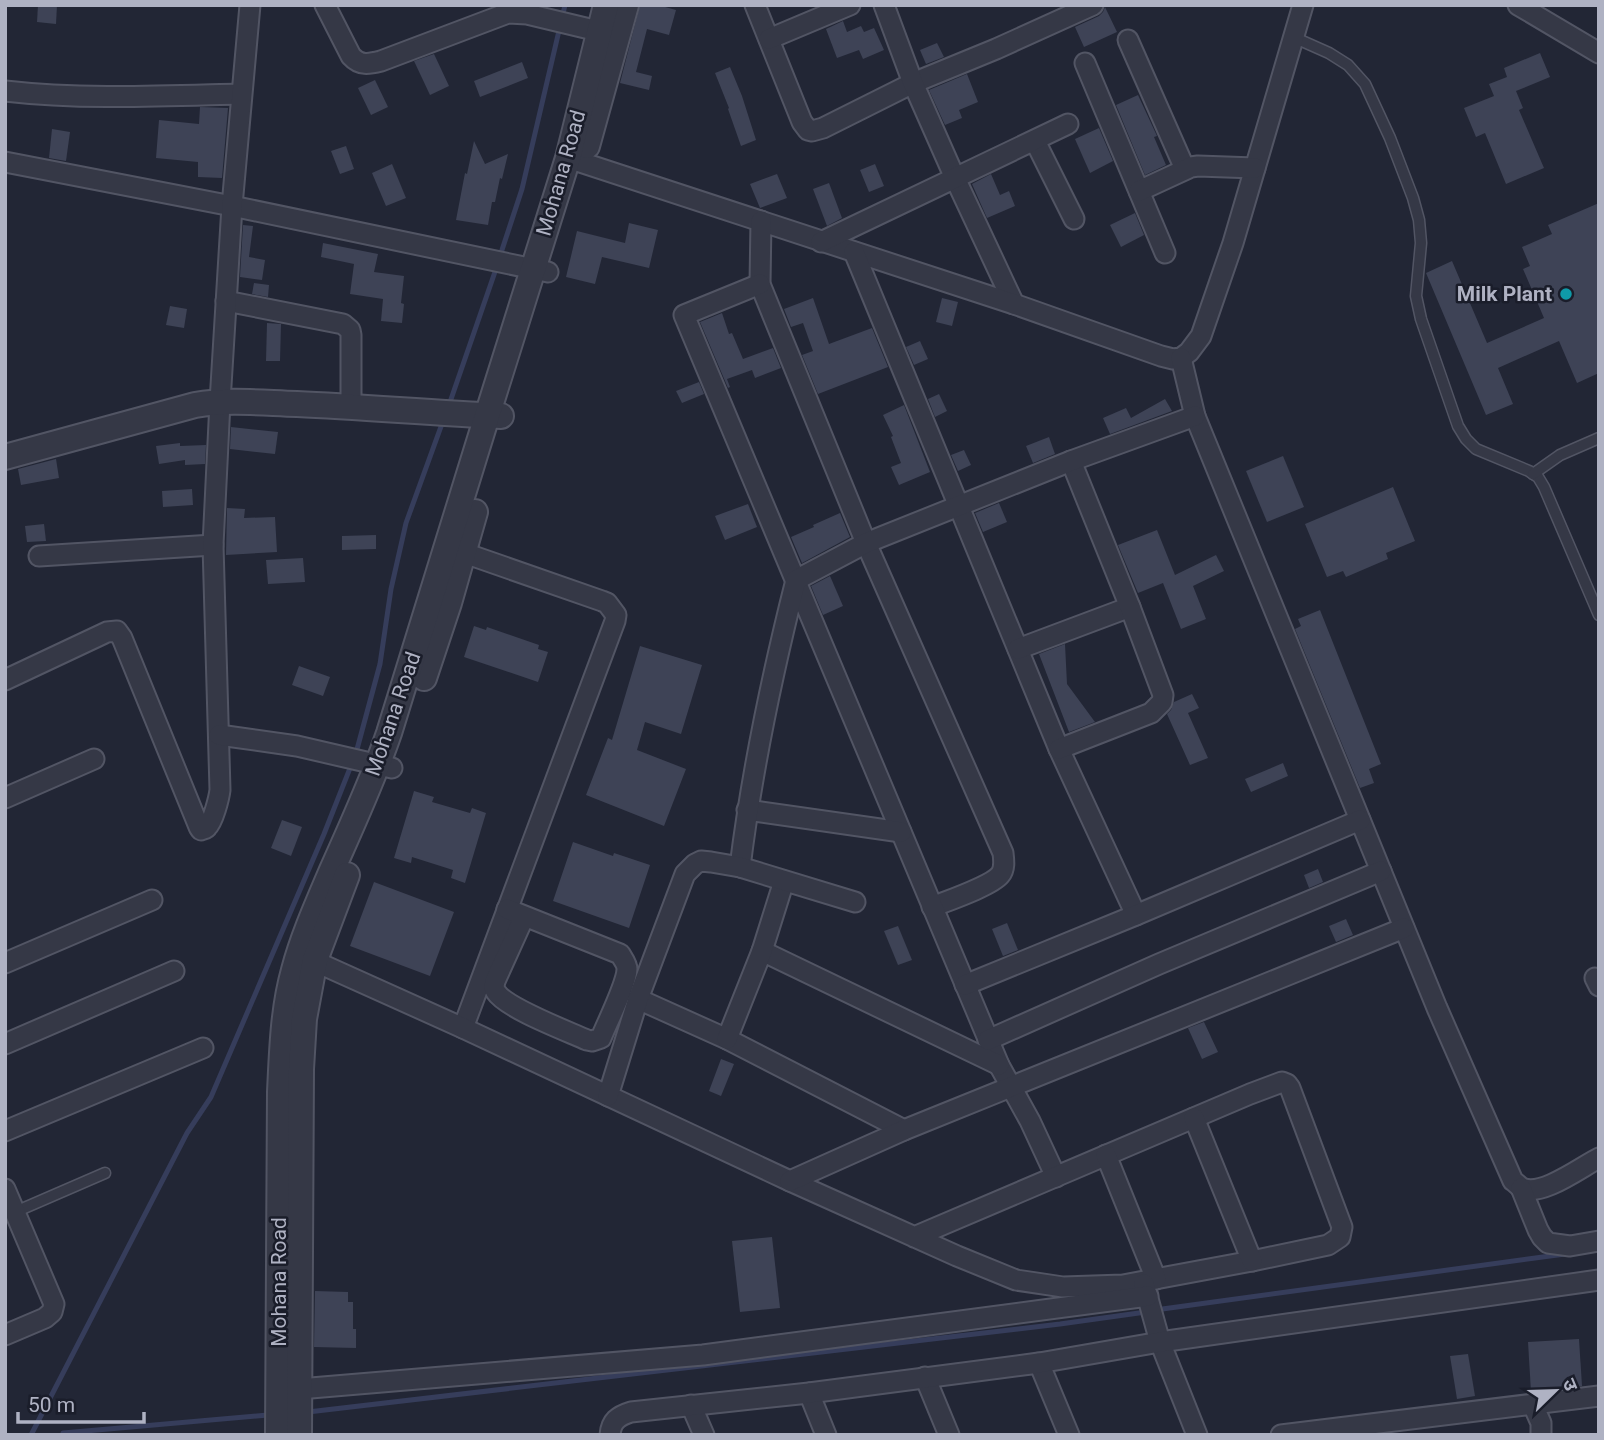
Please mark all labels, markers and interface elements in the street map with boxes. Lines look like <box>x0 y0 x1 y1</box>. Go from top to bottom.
street label: Mohana Road <box>532 107 590 239</box>
place label: Milk Plant <box>1457 282 1552 306</box>
marker: Milk Plant <box>1558 286 1574 302</box>
street label: Mohana Road <box>361 649 425 779</box>
street label: Mohana Road <box>267 1217 291 1347</box>
north arrow <box>1520 1356 1590 1426</box>
text: उ <box>1557 1375 1583 1395</box>
scale bar <box>18 1380 144 1424</box>
text: 50 m <box>28 1393 75 1417</box>

